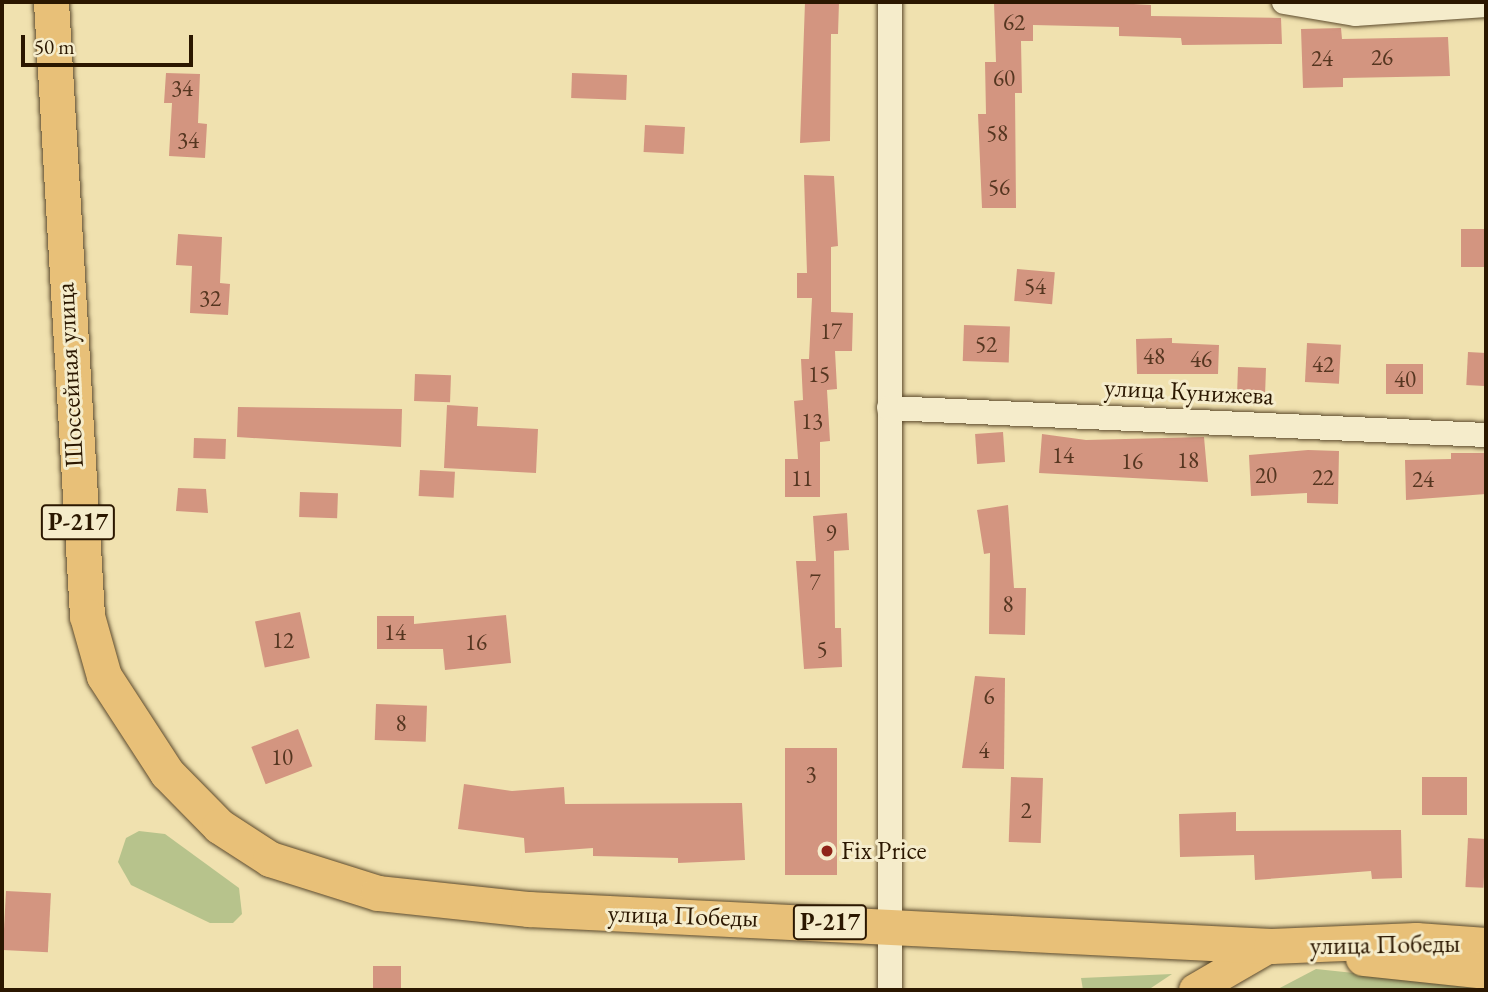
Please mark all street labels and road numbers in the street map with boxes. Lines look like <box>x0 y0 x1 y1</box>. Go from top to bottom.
street label: Шоссейная улица <box>50 282 90 468</box>
street label: улица Кунижева <box>1103 372 1275 412</box>
road number: Р-217 <box>40 502 116 542</box>
street label: улица Победы <box>607 898 759 934</box>
road number: Р-217 <box>792 902 868 942</box>
street label: улица Победы <box>1310 928 1460 962</box>

